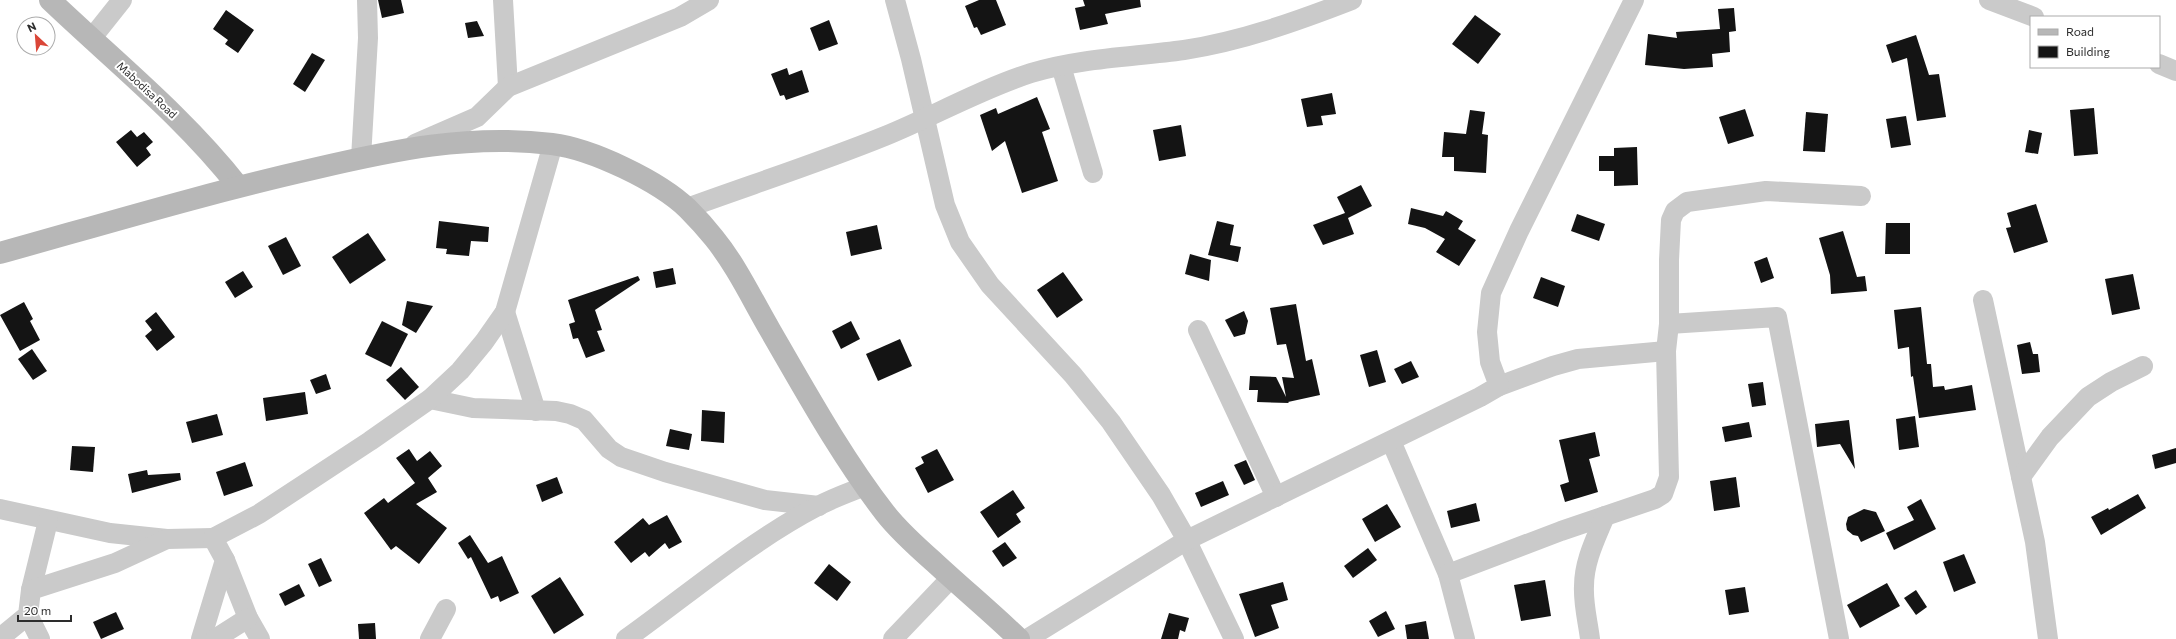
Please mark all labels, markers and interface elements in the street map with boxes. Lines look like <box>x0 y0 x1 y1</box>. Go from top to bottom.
north arrow <box>16 16 56 56</box>
legend <box>2030 16 2160 68</box>
text: N <box>25 19 38 34</box>
text: Road <box>2066 24 2094 38</box>
text: Building <box>2066 44 2110 58</box>
street label: Mabodisa Road <box>115 59 180 121</box>
scale bar <box>18 597 71 623</box>
text: 20 m <box>24 603 51 617</box>

